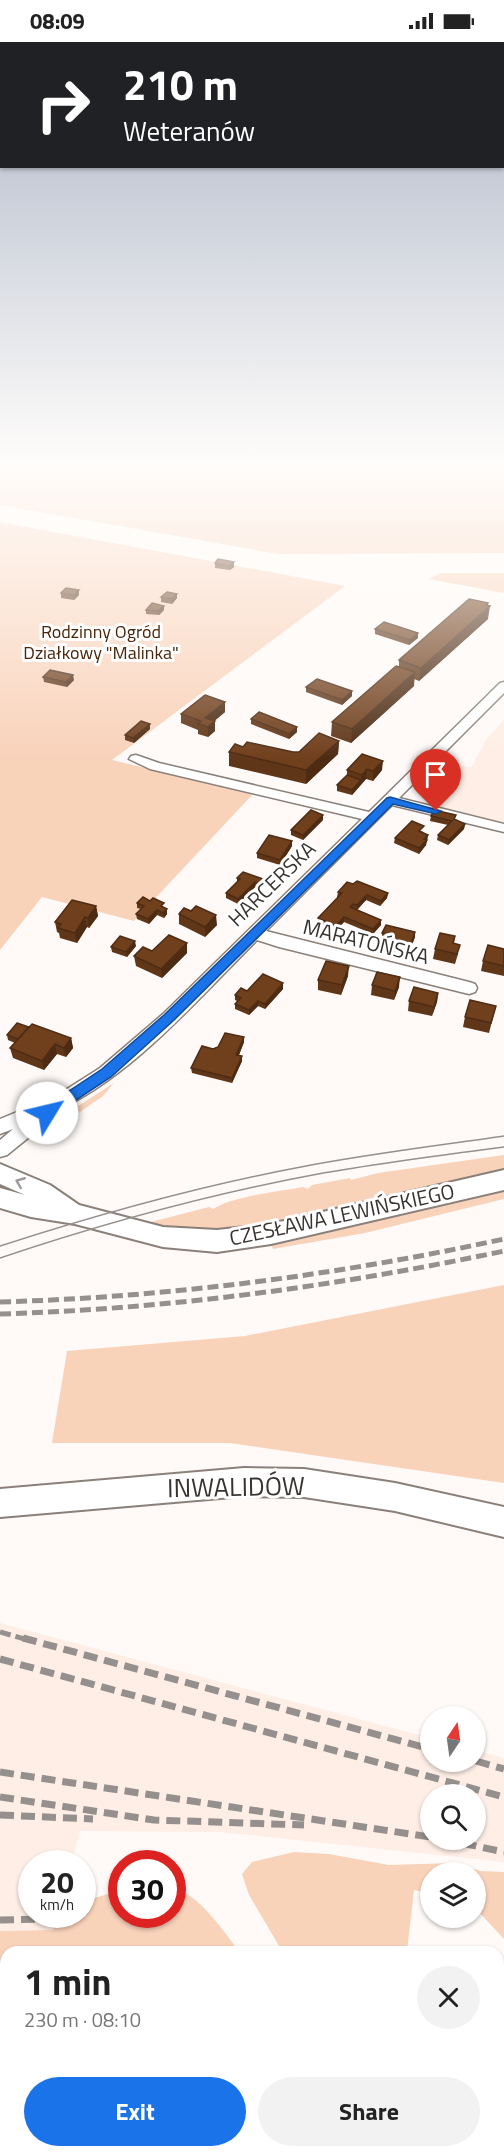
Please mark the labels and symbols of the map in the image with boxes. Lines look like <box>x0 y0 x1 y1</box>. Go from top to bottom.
park label: Rodzinny Ogród Działkowy "Malinka" <box>23 618 179 666</box>
pin <box>410 749 461 811</box>
street label: HARCERSKA <box>220 833 323 934</box>
street label: MARATOŃSKA <box>300 910 433 972</box>
position arrow <box>15 1081 79 1145</box>
street label: CZESŁAWA LEWIŃSKIEGO <box>226 1175 457 1254</box>
one-way arrow <box>15 1177 26 1189</box>
street label: INWALIDÓW <box>167 1466 305 1507</box>
north arrow <box>420 1706 486 1772</box>
speed limit sign: 30 <box>108 1850 186 1928</box>

